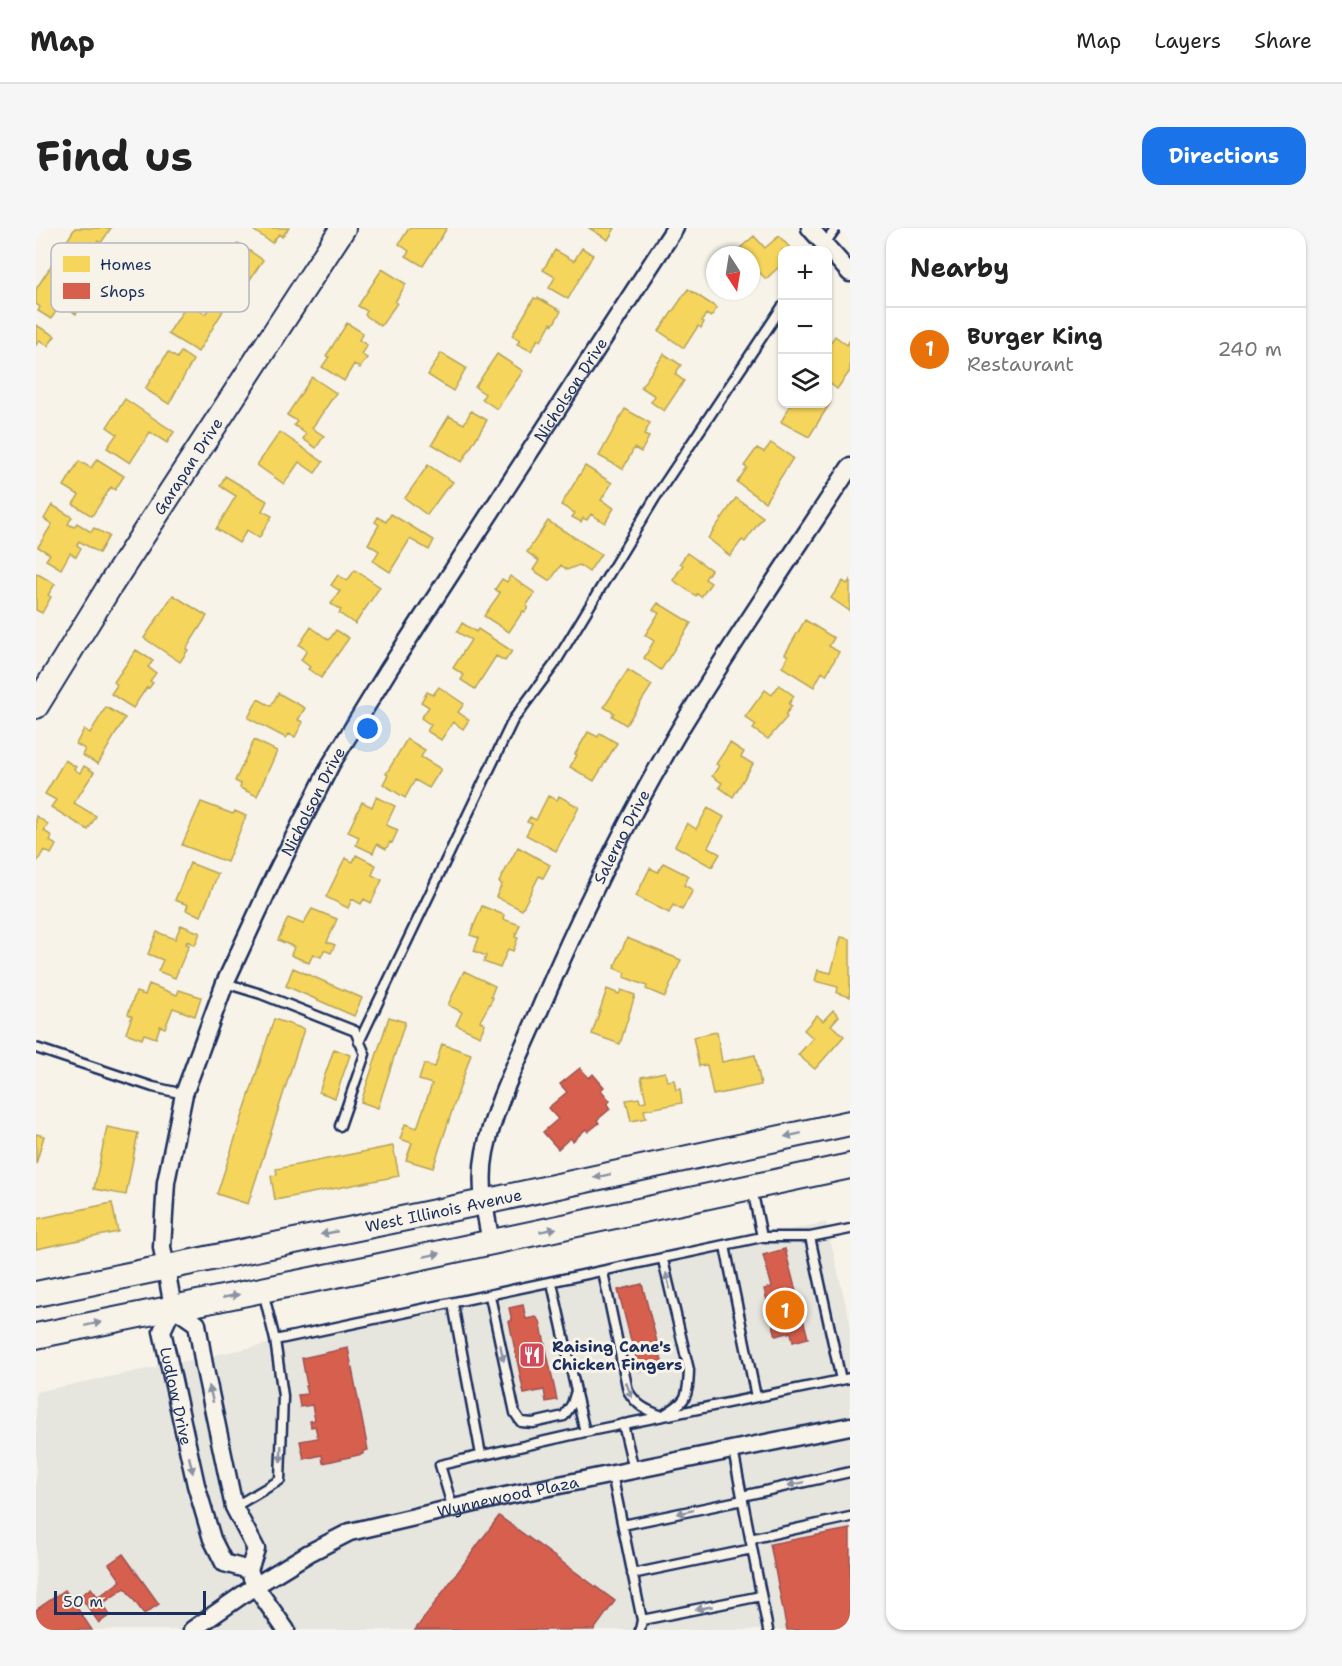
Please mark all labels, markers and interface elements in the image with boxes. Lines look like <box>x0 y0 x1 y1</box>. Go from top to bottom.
text: Map <box>30 22 95 60</box>
text: Map <box>1076 27 1121 55</box>
text: Layers <box>1154 27 1221 55</box>
text: Share <box>1254 27 1312 55</box>
button: Directions <box>1142 127 1306 185</box>
text: Find us <box>36 128 193 184</box>
legend <box>51 243 249 312</box>
north arrow <box>706 246 760 300</box>
map controls <box>778 246 832 408</box>
button: + <box>778 246 832 300</box>
text: Nearby <box>910 250 1009 285</box>
text: Homes <box>100 254 152 275</box>
text: Shops <box>100 281 145 302</box>
button: − <box>778 300 832 354</box>
text: Burger King <box>967 322 1102 351</box>
street label: Nicholson Drive <box>529 333 612 446</box>
text: 1 <box>925 336 934 362</box>
text: 240 m <box>1217 336 1282 362</box>
text: Restaurant <box>967 351 1074 377</box>
button: layers <box>778 354 832 408</box>
street label: Garapan Drive <box>149 413 227 519</box>
your location <box>353 714 382 743</box>
street label: Nicholson Drive <box>276 743 350 860</box>
street label: Salerno Drive <box>588 786 654 887</box>
one-way arrow <box>784 1131 802 1141</box>
one-way arrow <box>592 1172 611 1181</box>
street label: West Illinois Avenue <box>363 1184 524 1237</box>
one-way arrow <box>539 1224 557 1234</box>
one-way arrow <box>319 1229 338 1238</box>
one-way arrow <box>422 1249 441 1259</box>
one-way arrow <box>662 1272 672 1290</box>
pin: 1 <box>766 1288 804 1332</box>
one-way arrow <box>221 1291 240 1300</box>
one-way arrow <box>84 1319 103 1328</box>
place label: Raising Cane's Chicken Fingers <box>552 1336 682 1375</box>
restaurant icon: Raising Cane's Chicken Fingers <box>517 1340 547 1370</box>
one-way arrow <box>498 1344 507 1363</box>
street label: Ludlow Drive <box>155 1345 197 1447</box>
one-way arrow <box>625 1382 635 1400</box>
one-way arrow <box>205 1385 215 1403</box>
one-way arrow <box>276 1445 286 1464</box>
one-way arrow <box>187 1455 197 1474</box>
street label: Wynnewood Plaza <box>435 1471 581 1522</box>
one-way arrow <box>786 1480 805 1489</box>
one-way arrow <box>676 1508 695 1517</box>
scale bar <box>54 1588 206 1616</box>
text: 50 m <box>63 1591 103 1612</box>
one-way arrow <box>695 1603 713 1613</box>

